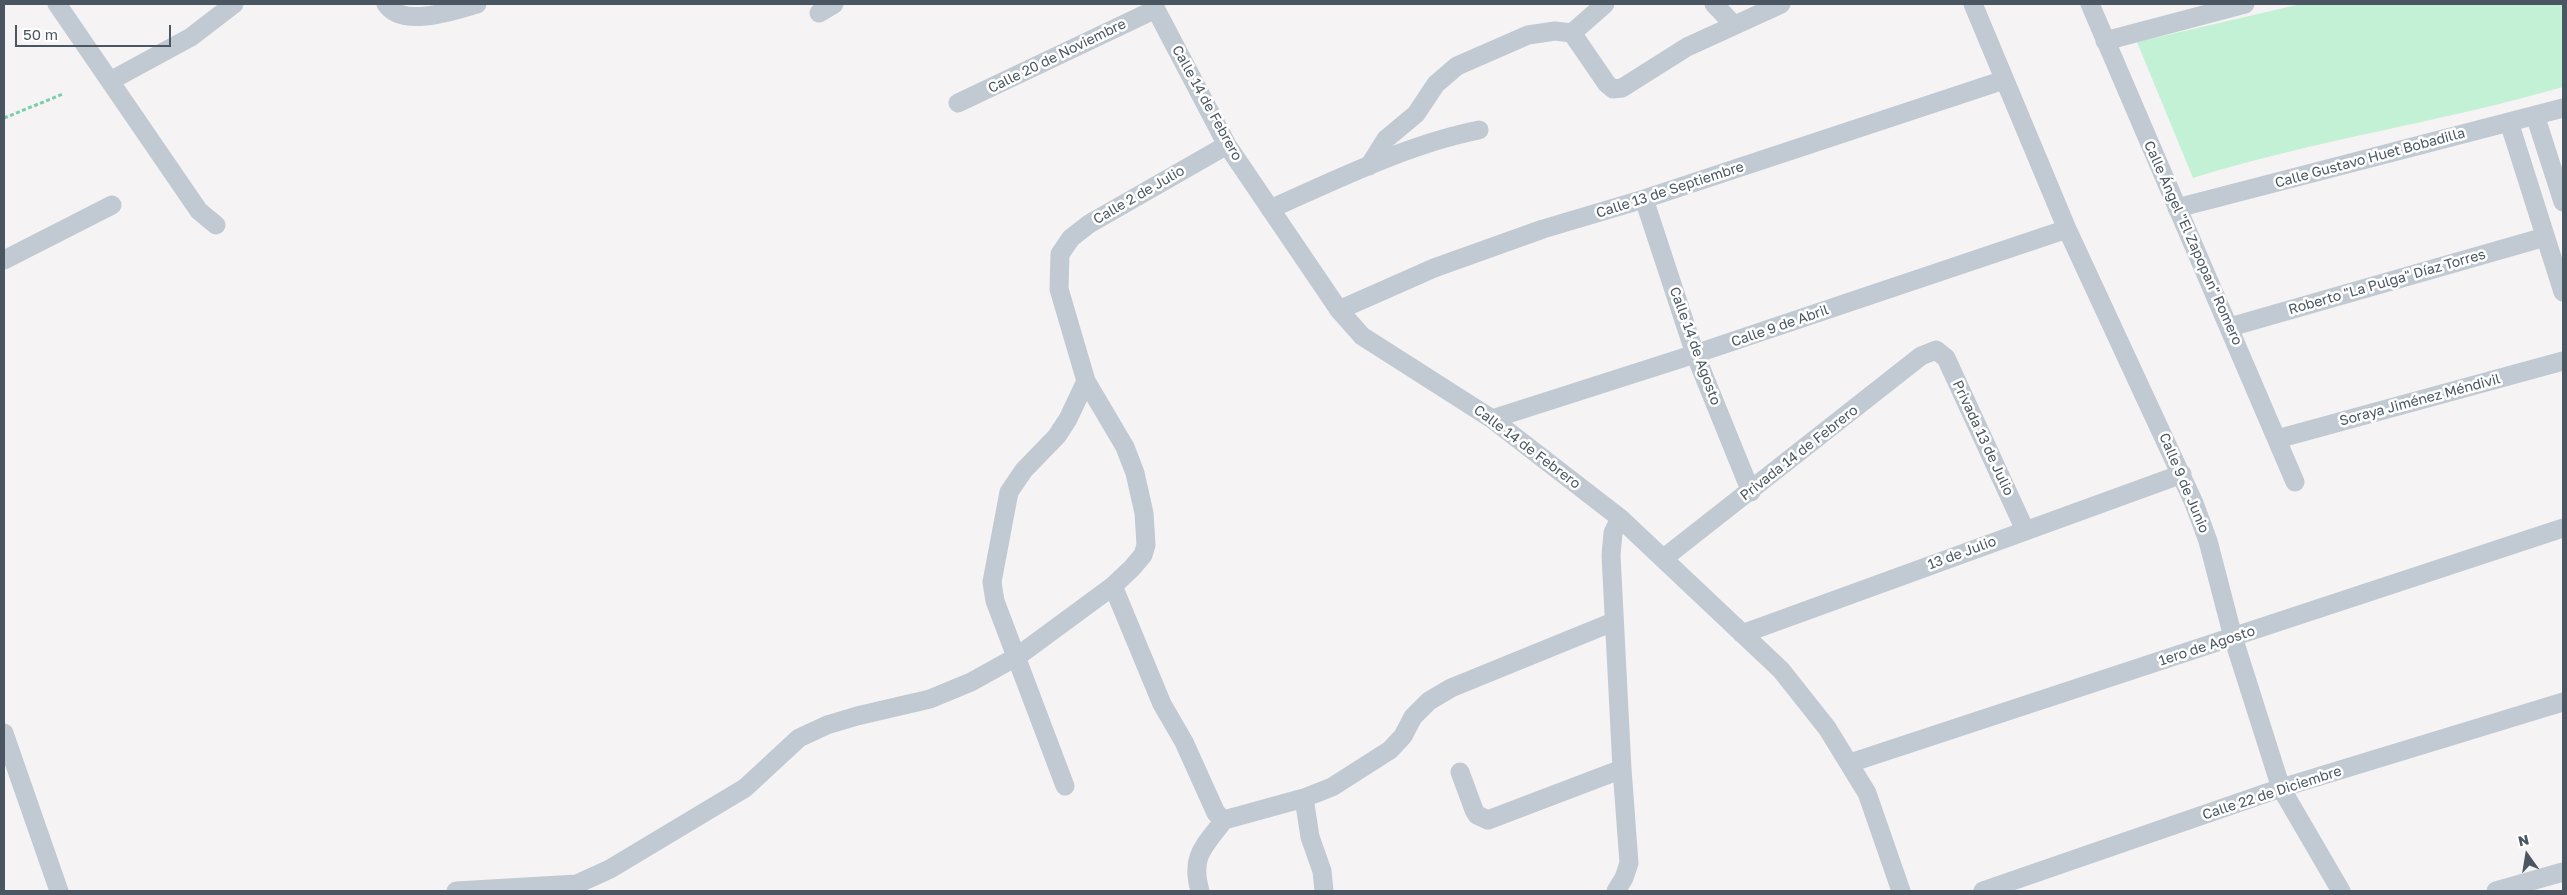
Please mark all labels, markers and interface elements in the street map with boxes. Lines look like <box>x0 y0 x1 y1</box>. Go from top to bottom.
scale bar <box>18 15 174 47</box>
street label: Calle 20 de Noviembre <box>985 15 1129 97</box>
text: 50 m <box>23 25 58 43</box>
street label: Calle 14 de Febrero <box>1168 43 1246 163</box>
street label: Calle Gustavo Huet Bobadilla <box>2273 124 2467 192</box>
street label: Calle Ángel "El Zapopan" Romero <box>2140 138 2246 348</box>
street label: Calle 13 de Septiembre <box>1594 158 1746 222</box>
street label: Calle 2 de Julio <box>1090 162 1188 228</box>
street label: Roberto "La Pulga" Díaz Torres <box>2286 246 2488 318</box>
street label: Calle 14 de Agosto <box>1666 285 1724 407</box>
street label: Calle 9 de Abril <box>1729 301 1831 351</box>
street label: Soraya Jiménez Méndivil <box>2338 370 2502 430</box>
street label: Privada 13 de Julio <box>1949 378 2017 498</box>
street label: Calle 14 de Febrero <box>1470 401 1584 493</box>
street label: Privada 14 de Febrero <box>1737 402 1861 504</box>
street label: Calle 9 de Junio <box>2155 430 2213 536</box>
street label: 13 de Julio <box>1925 533 1999 573</box>
street label: 1ero de Agosto <box>2157 623 2257 669</box>
street label: Calle 22 de Diciembre <box>2200 763 2344 823</box>
north arrow <box>2502 830 2552 880</box>
text: N <box>2516 830 2531 849</box>

